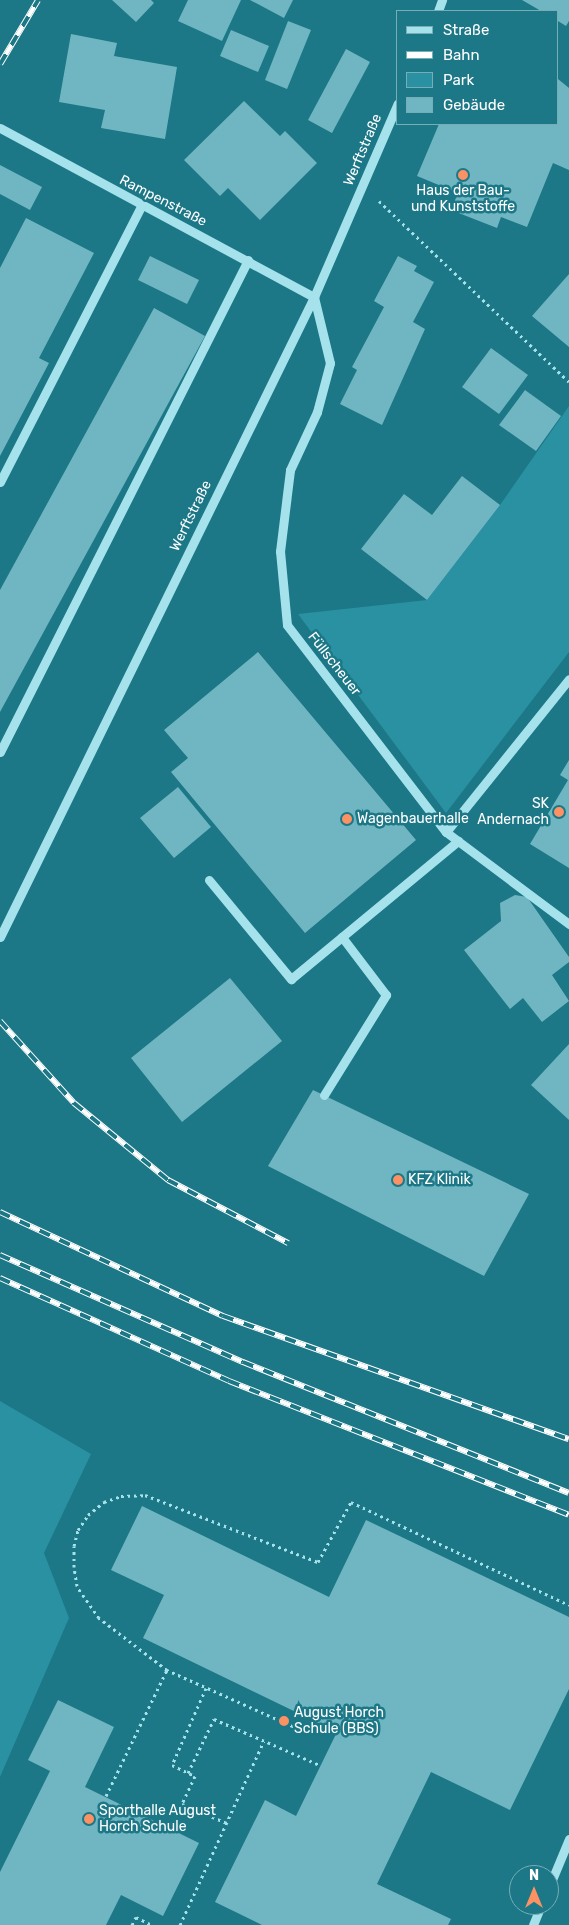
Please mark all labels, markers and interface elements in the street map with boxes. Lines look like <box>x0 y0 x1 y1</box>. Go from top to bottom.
legend <box>396 10 559 125</box>
text: Straße <box>443 21 489 39</box>
text: Bahn <box>443 46 480 64</box>
text: Park <box>443 71 474 89</box>
text: Gebäude <box>443 96 505 114</box>
street label: Werftstraße <box>340 111 386 189</box>
marker: Haus der Bau- und Kunststoffe <box>457 169 469 181</box>
street label: Rampenstraße <box>117 172 209 230</box>
place label: Haus der Bau- und Kunststoffe <box>411 183 515 216</box>
street label: Werftstraße <box>167 478 215 554</box>
street label: Füllscheuer <box>304 629 364 699</box>
place label: SK Andernach <box>477 796 549 829</box>
marker: SK Andernach <box>553 806 565 818</box>
place label: Wagenbauerhalle <box>357 811 469 827</box>
marker: Wagenbauerhalle <box>341 813 353 825</box>
place label: KFZ Klinik <box>408 1172 471 1188</box>
marker: KFZ Klinik <box>392 1174 404 1186</box>
place label: August Horch Schule (BBS) <box>294 1705 384 1738</box>
marker: August Horch Schule (BBS) <box>278 1715 290 1727</box>
place label: Sporthalle August Horch Schule <box>99 1803 216 1835</box>
marker: Sporthalle August Horch Schule <box>83 1813 95 1825</box>
north arrow <box>509 1865 559 1915</box>
text: N <box>529 1867 539 1884</box>

